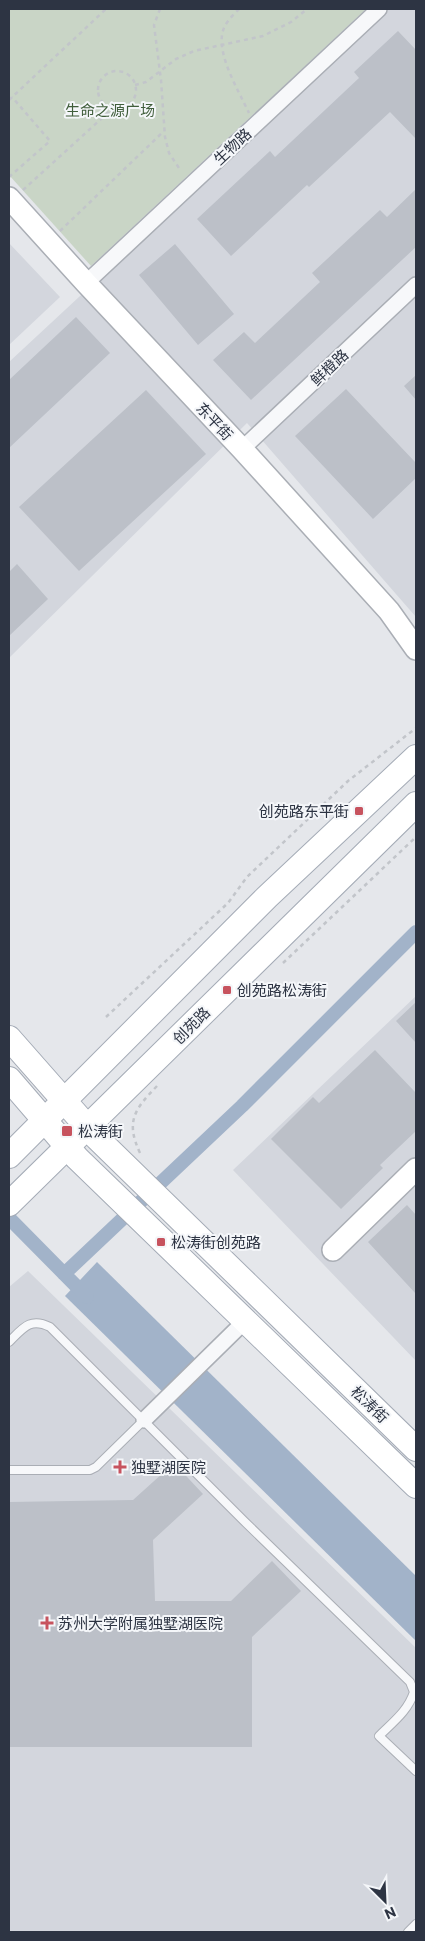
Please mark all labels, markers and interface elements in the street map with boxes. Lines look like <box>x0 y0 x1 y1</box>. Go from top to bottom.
park label: 生命之源广场 <box>65 101 155 119</box>
street label: 生物路 <box>209 124 255 168</box>
street label: 鲜橙路 <box>306 345 352 389</box>
street label: 东平街 <box>193 398 237 444</box>
place label: 创苑路东平街 <box>259 802 349 820</box>
marker: 创苑路东平街 <box>353 805 365 817</box>
place label: 创苑路松涛街 <box>237 981 327 999</box>
marker: 创苑路松涛街 <box>221 984 233 996</box>
street label: 创苑路 <box>169 1003 213 1047</box>
place label: 松涛街 <box>78 1122 123 1140</box>
marker: 松涛街 <box>60 1124 74 1138</box>
place label: 松涛街创苑路 <box>171 1233 261 1251</box>
marker: 松涛街创苑路 <box>155 1236 167 1248</box>
street label: 松涛街 <box>348 1382 392 1426</box>
place label: 独墅湖医院 <box>131 1458 206 1476</box>
marker: 独墅湖医院 <box>113 1460 127 1474</box>
place label: 苏州大学附属独墅湖医院 <box>58 1614 223 1632</box>
marker: 苏州大学附属独墅湖医院 <box>40 1616 54 1630</box>
north arrow <box>360 1876 410 1926</box>
text: N <box>382 1903 399 1923</box>

